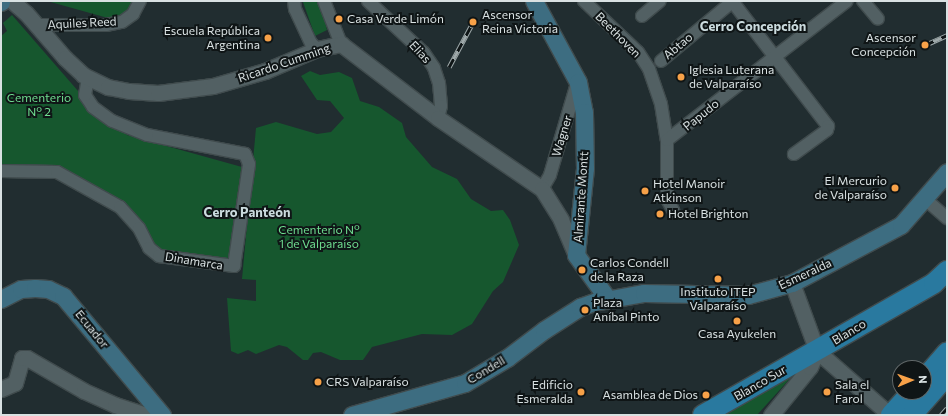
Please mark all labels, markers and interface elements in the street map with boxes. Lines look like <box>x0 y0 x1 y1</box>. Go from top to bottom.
place label: Ascensor Reina Victoria <box>482 8 558 36</box>
street label: Beethoven <box>592 9 644 61</box>
place label: Casa Verde Limón <box>347 12 444 26</box>
street label: Aquiles Reed <box>47 14 117 32</box>
marker: Casa Verde Limón <box>334 14 344 24</box>
marker: Ascensor Reina Victoria <box>467 16 479 28</box>
district label: Cerro Concepción <box>700 18 806 34</box>
place label: Escuela República Argentina <box>164 24 260 52</box>
street label: Abtao <box>660 30 696 62</box>
place label: Ascensor Concepción <box>851 31 916 59</box>
marker: Escuela República Argentina <box>263 33 273 43</box>
street label: Elias <box>406 38 434 66</box>
marker: Ascensor Concepción <box>919 39 931 51</box>
street label: Ricardo Cumming <box>236 40 332 86</box>
place label: Iglesia Luterana de Valparaíso <box>689 63 774 91</box>
marker: Iglesia Luterana de Valparaíso <box>676 72 686 82</box>
park label: Cementerio N° 2 <box>7 91 71 119</box>
street label: Papudo <box>680 96 722 134</box>
street label: Wagner <box>549 114 575 158</box>
street label: Almirante Montt <box>571 151 591 243</box>
place label: El Mercurio de Valparaíso <box>814 174 887 202</box>
place label: Hotel Manoir Atkinson <box>653 177 725 205</box>
marker: El Mercurio de Valparaíso <box>890 183 900 193</box>
marker: Hotel Manoir Atkinson <box>640 186 650 196</box>
district label: Cerro Panteón <box>204 204 290 220</box>
place label: Hotel Brighton <box>668 207 748 221</box>
marker: Hotel Brighton <box>655 209 665 219</box>
park label: Cementerio N° 1 de Valparaíso <box>278 223 360 251</box>
street label: Dinamarca <box>164 249 224 273</box>
place label: Carlos Condell de la Raza <box>590 256 669 284</box>
street label: Esmeralda <box>776 256 834 292</box>
marker: Carlos Condell de la Raza <box>577 265 587 275</box>
marker: Instituto ITEP Valparaíso <box>713 274 723 284</box>
place label: Instituto ITEP Valparaíso <box>680 285 756 313</box>
place label: Plaza Aníbal Pinto <box>593 296 659 324</box>
marker: Plaza Aníbal Pinto <box>580 305 590 315</box>
street label: Ecuador <box>72 307 112 351</box>
marker: Casa Ayukelen <box>732 316 742 326</box>
street label: Blanco <box>829 316 869 348</box>
place label: Casa Ayukelen <box>698 327 776 341</box>
street label: Condell <box>464 353 508 387</box>
north arrow <box>892 360 932 400</box>
street label: Blanco Sur <box>731 362 789 404</box>
place label: CRS Valparaíso <box>326 375 409 389</box>
text: N <box>917 375 930 384</box>
marker: CRS Valparaíso <box>313 377 323 387</box>
place label: Edificio Esmeralda <box>516 378 573 406</box>
place label: Sala el Farol <box>835 378 869 406</box>
marker: Edificio Esmeralda <box>576 387 586 397</box>
marker: Sala el Farol <box>822 387 832 397</box>
place label: Asamblea de Dios <box>602 388 698 402</box>
marker: Asamblea de Dios <box>701 390 711 400</box>

